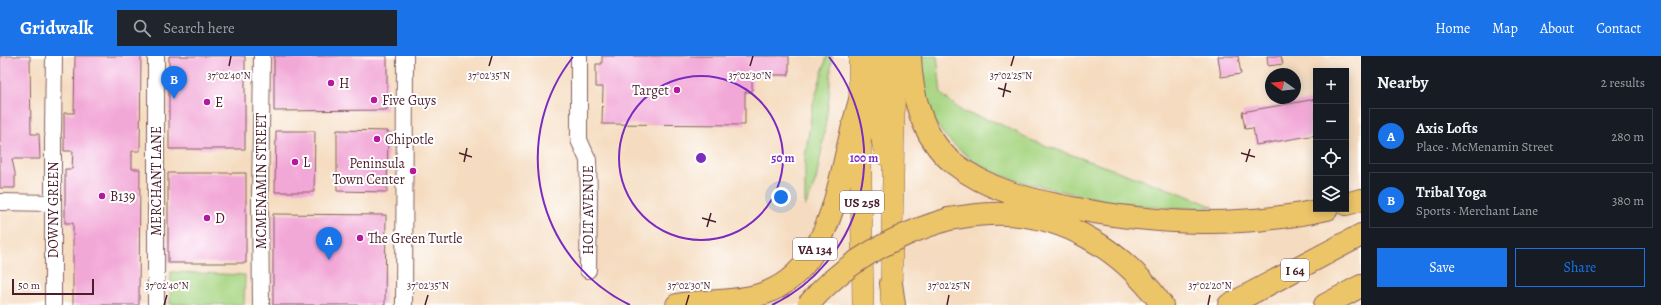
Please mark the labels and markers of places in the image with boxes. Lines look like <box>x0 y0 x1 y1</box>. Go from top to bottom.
pin: B <box>161 66 187 99</box>
place label: H <box>339 74 350 93</box>
marker: H <box>326 78 336 88</box>
place label: Target <box>632 81 669 100</box>
marker: Target <box>672 85 682 95</box>
place label: Five Guys <box>382 91 436 110</box>
place label: E <box>215 93 223 112</box>
marker: Five Guys <box>369 95 379 105</box>
marker: E <box>202 97 212 107</box>
place label: Chipotle <box>385 130 434 149</box>
marker: Chipotle <box>372 134 382 144</box>
centre of rings <box>694 151 708 165</box>
place label: L <box>303 153 311 172</box>
place label: Peninsula Town Center <box>332 154 406 189</box>
marker: L <box>290 157 300 167</box>
marker: Peninsula Town Center <box>408 166 418 176</box>
place label: B139 <box>110 187 135 206</box>
marker: B139 <box>97 191 107 201</box>
place label: D <box>215 209 225 228</box>
marker: D <box>202 213 212 223</box>
pin: A <box>316 227 342 260</box>
place label: The Green Turtle <box>368 229 463 248</box>
marker: The Green Turtle <box>355 233 365 243</box>

